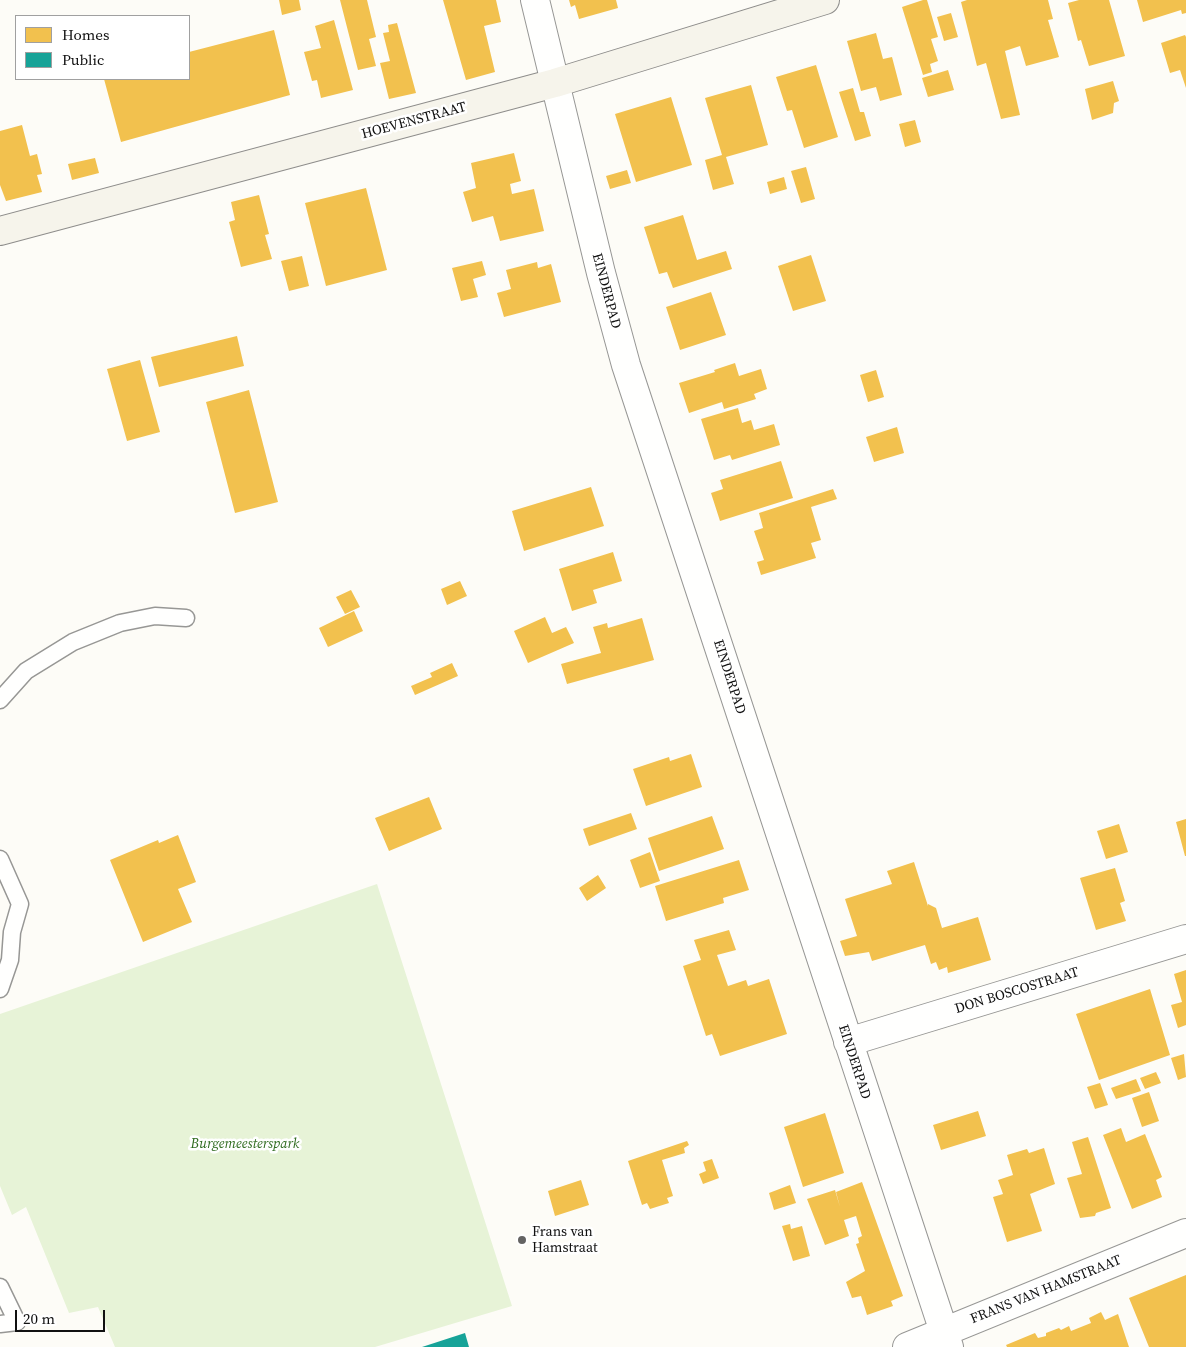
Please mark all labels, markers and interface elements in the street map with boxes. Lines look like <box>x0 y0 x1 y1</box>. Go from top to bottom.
legend <box>15 15 190 80</box>
text: Homes <box>62 24 109 45</box>
text: Public <box>62 49 104 70</box>
street label: HOEVENSTRAAT <box>360 99 468 143</box>
street label: EINDERPAD <box>588 251 624 331</box>
street label: EINDERPAD <box>709 638 749 716</box>
street label: DON BOSCOSTRAAT <box>953 964 1081 1018</box>
street label: EINDERPAD <box>834 1023 874 1101</box>
park label: Burgemeesterspark <box>191 1136 299 1152</box>
place label: Frans van Hamstraat <box>532 1224 598 1256</box>
marker: Frans van Hamstraat <box>516 1234 528 1246</box>
street label: FRANS VAN HAMSTRAAT <box>968 1252 1124 1328</box>
scale bar <box>18 1300 108 1332</box>
text: 20 m <box>23 1308 55 1329</box>

